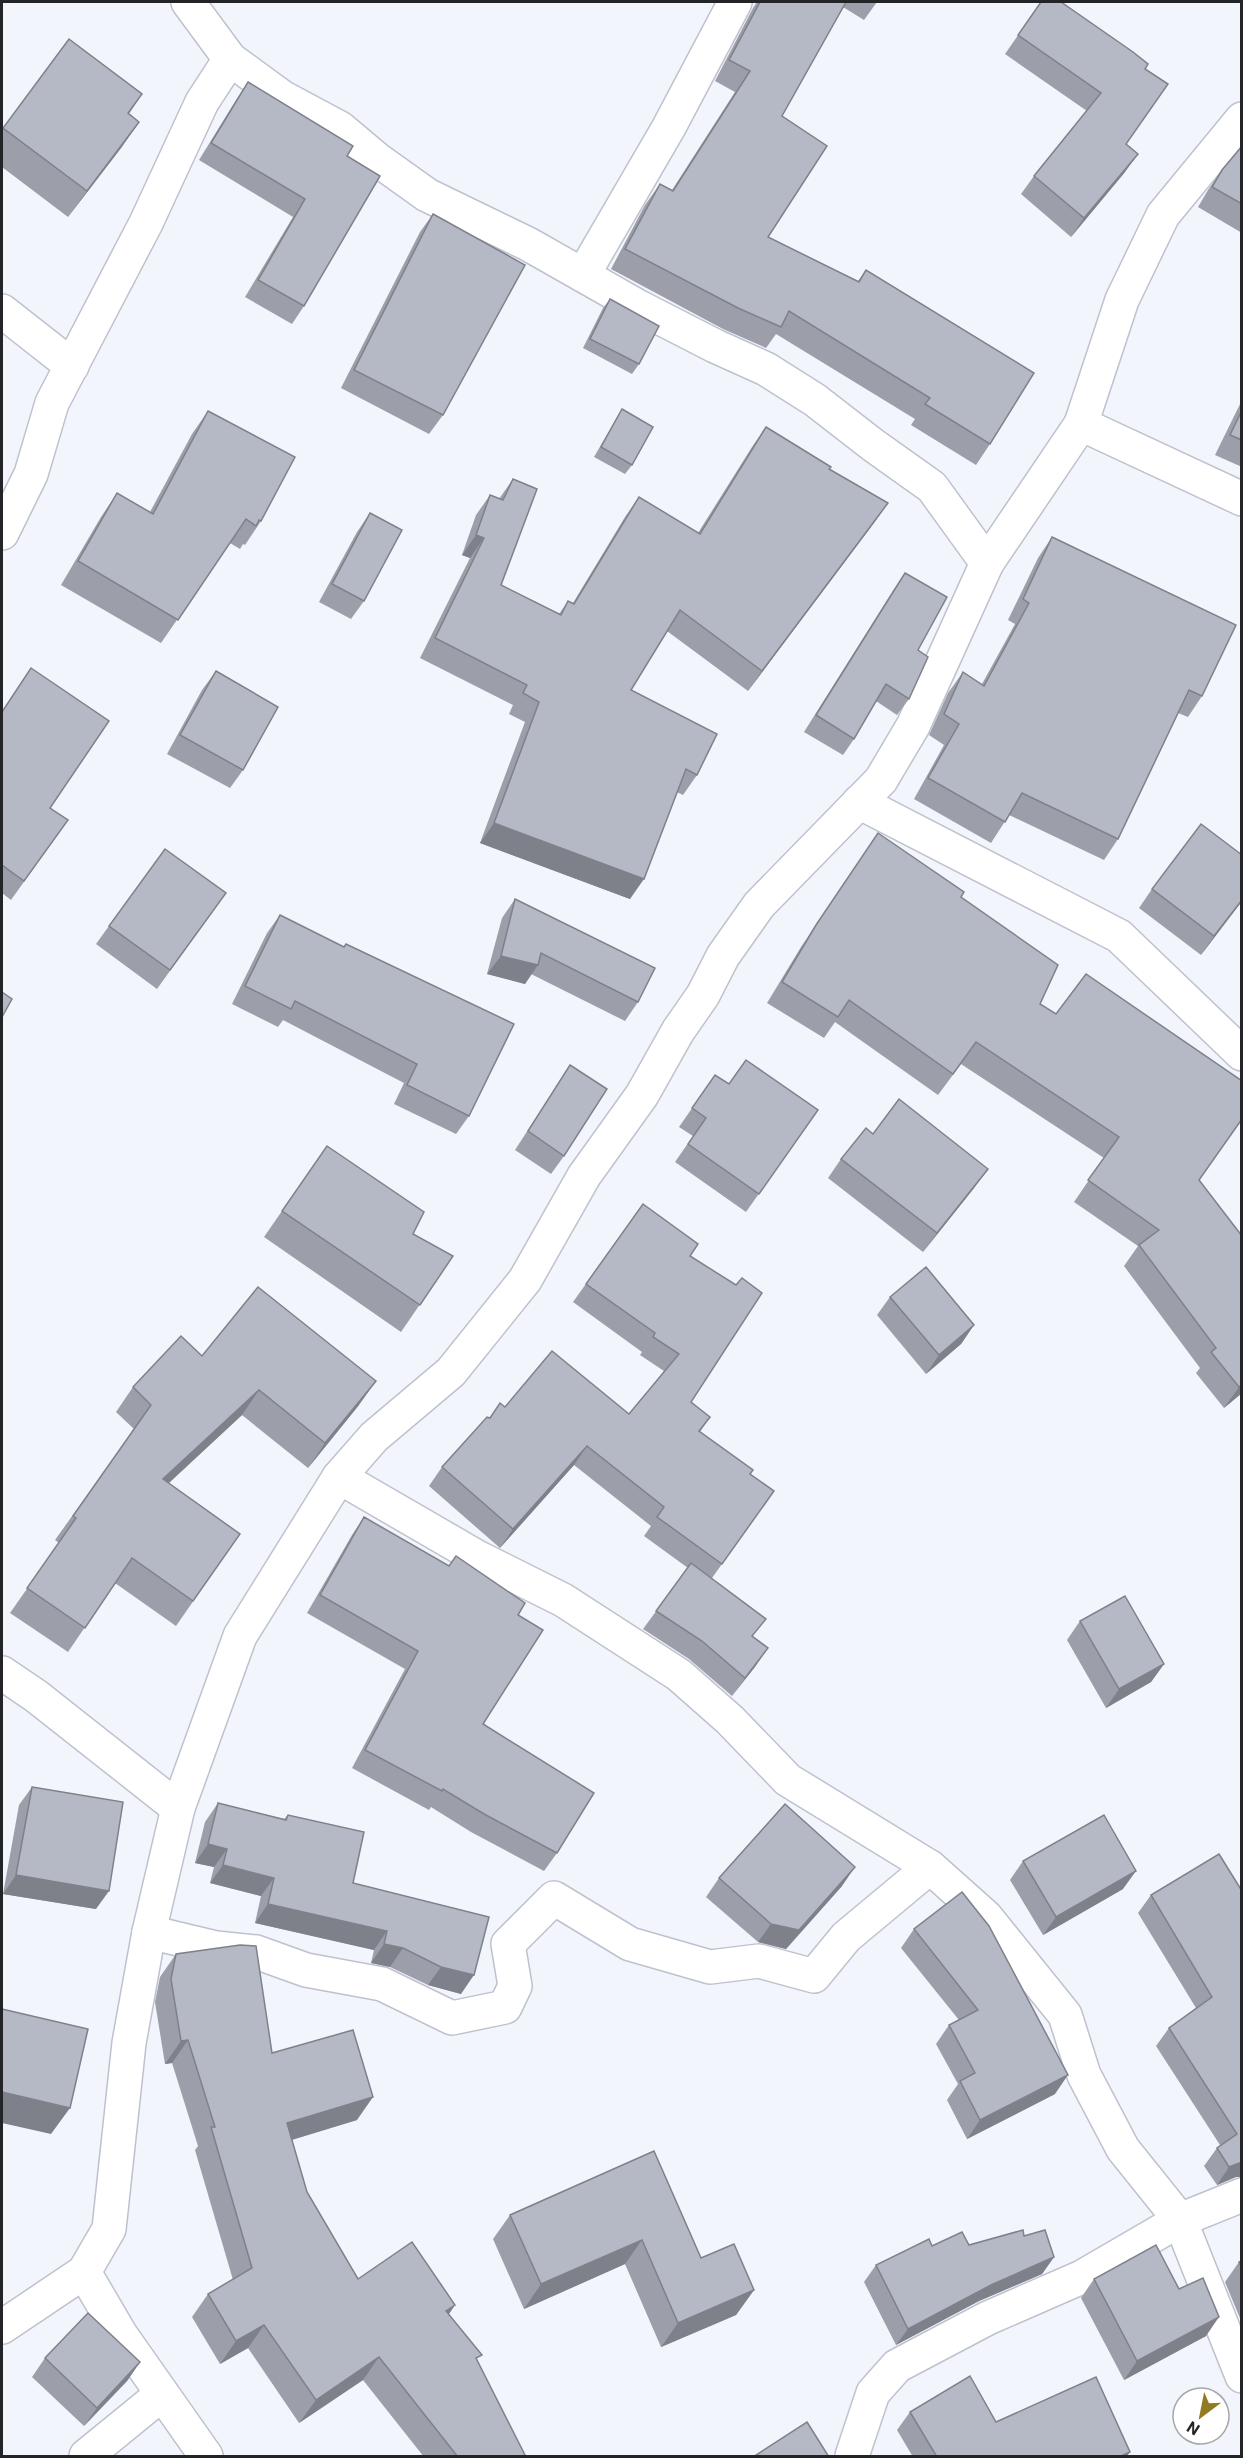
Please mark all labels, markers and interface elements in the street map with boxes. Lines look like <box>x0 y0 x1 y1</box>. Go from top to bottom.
north arrow <box>1171 2386 1231 2446</box>
text: N <box>1183 2417 1203 2439</box>

